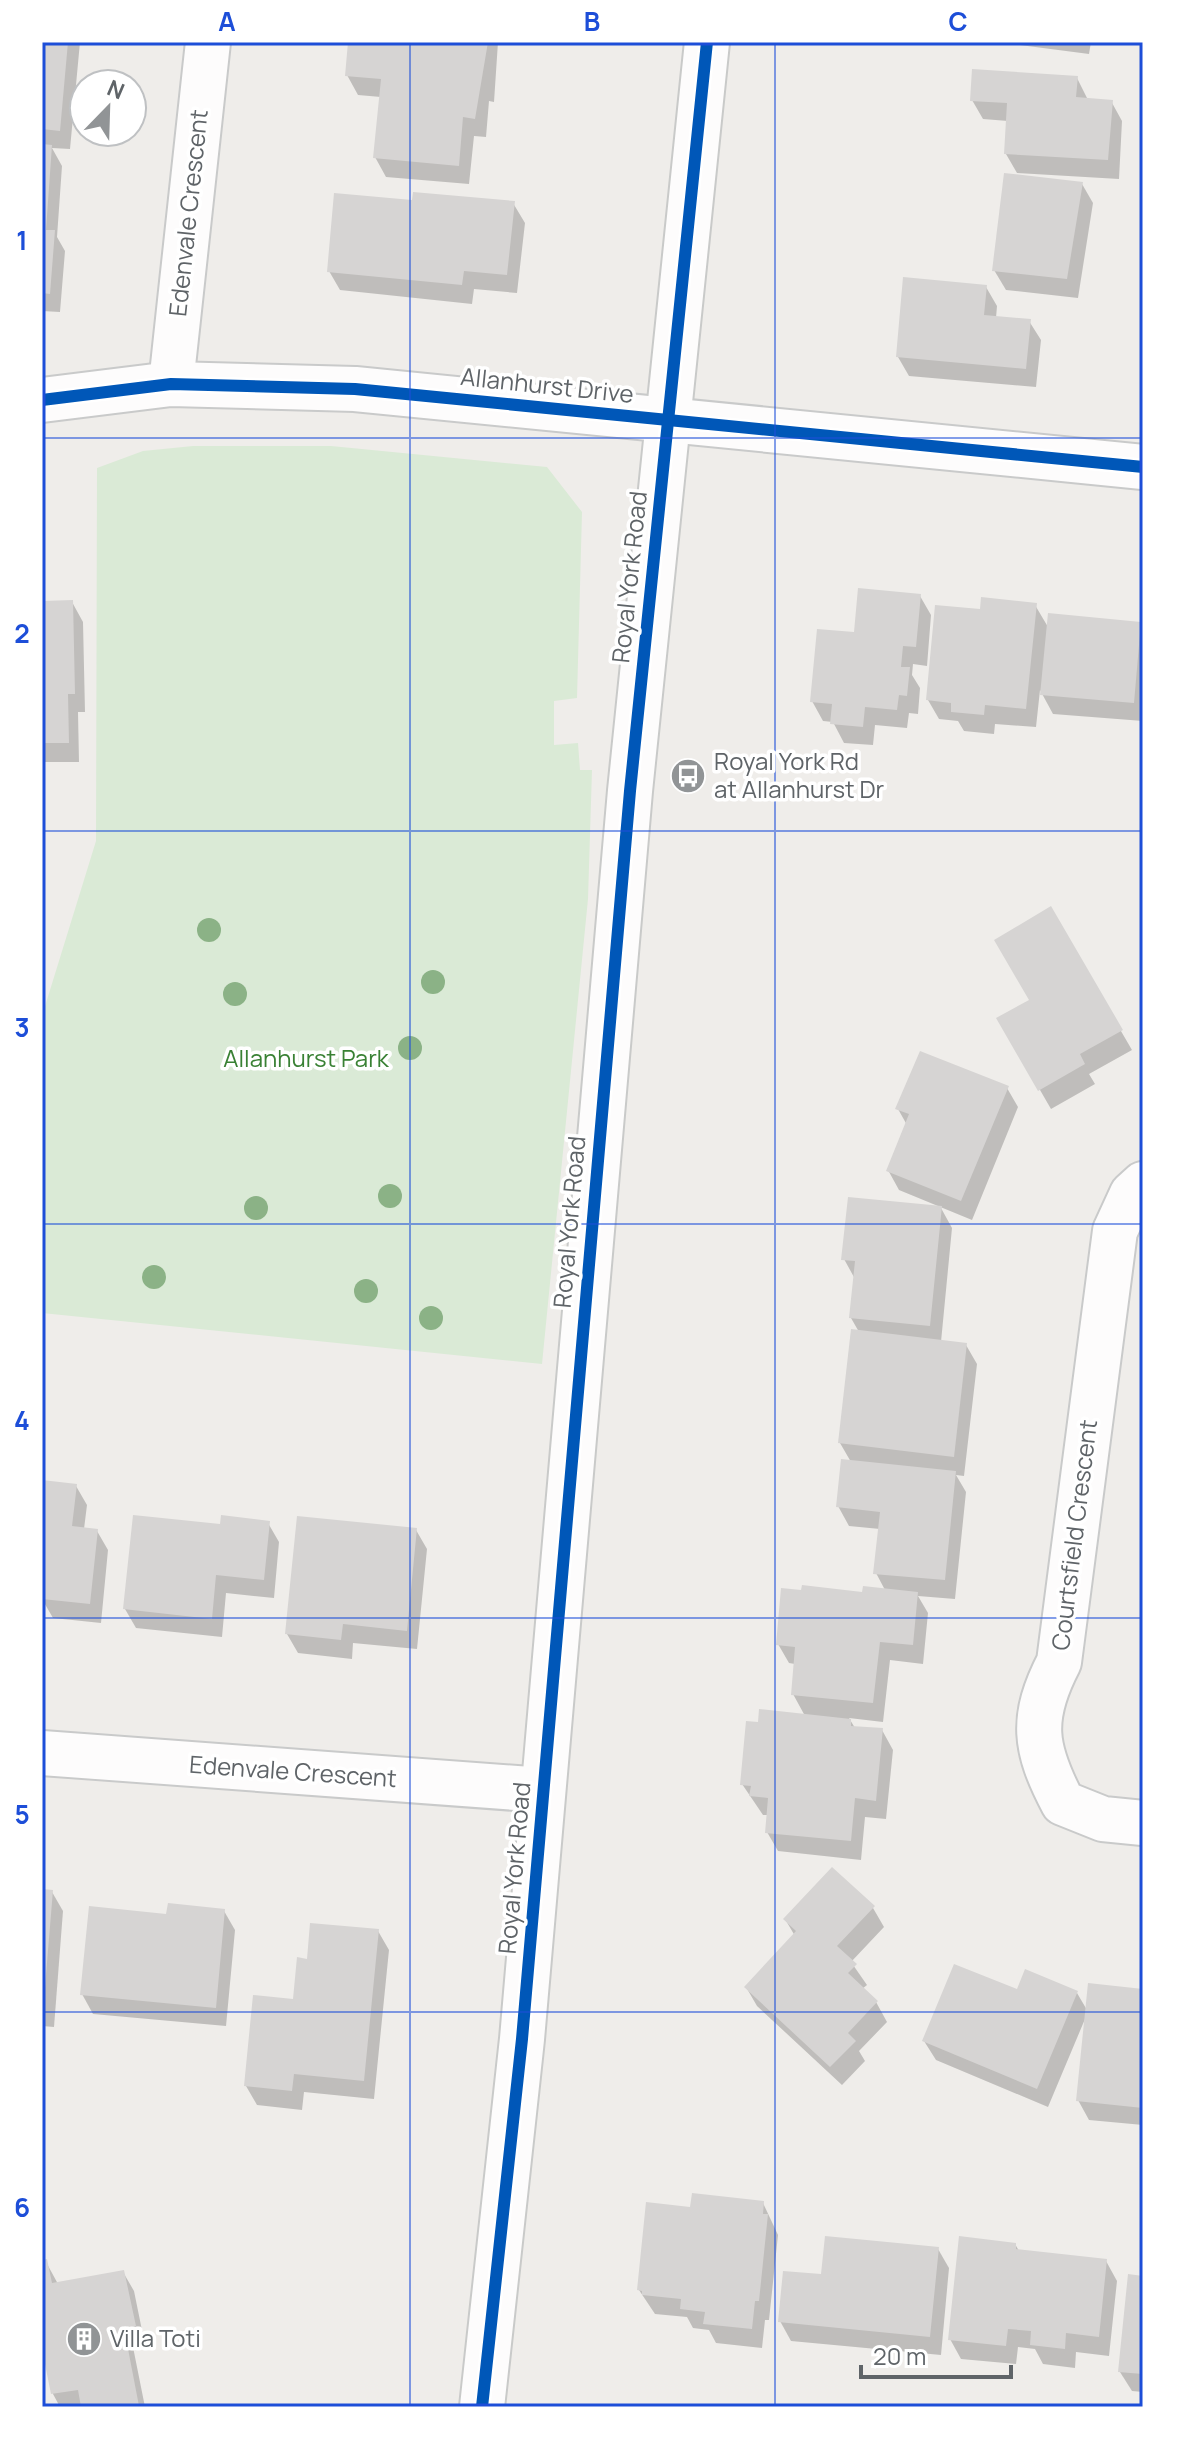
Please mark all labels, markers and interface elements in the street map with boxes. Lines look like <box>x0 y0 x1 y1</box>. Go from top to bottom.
text: A <box>218 3 236 39</box>
text: B <box>584 3 600 39</box>
text: C <box>948 3 968 39</box>
north arrow <box>68 68 148 148</box>
text: N <box>103 73 129 106</box>
street label: Edenvale Crescent <box>160 108 215 318</box>
text: 1 <box>16 222 28 258</box>
street label: Allanhurst Drive <box>459 359 635 410</box>
street label: Royal York Road <box>603 489 654 664</box>
text: 2 <box>14 615 30 651</box>
place label: Royal York Rd at Allanhurst Dr <box>714 744 885 805</box>
bus stop icon: Royal York Rd at Allanhurst Dr <box>669 757 707 795</box>
text: 3 <box>14 1009 30 1045</box>
park label: Allanhurst Park <box>223 1041 390 1074</box>
street label: Royal York Road <box>545 1134 592 1309</box>
text: 4 <box>14 1402 30 1438</box>
street label: Courtsfield Crescent <box>1043 1418 1104 1652</box>
street label: Edenvale Crescent <box>188 1747 398 1794</box>
street label: Royal York Road <box>490 1780 537 1955</box>
text: 5 <box>14 1796 30 1832</box>
text: 6 <box>14 2189 30 2225</box>
building icon: Villa Toti <box>65 2320 103 2358</box>
place label: Villa Toti <box>110 2321 201 2354</box>
scale bar <box>861 2329 1011 2379</box>
text: 20 m <box>873 2339 926 2372</box>

